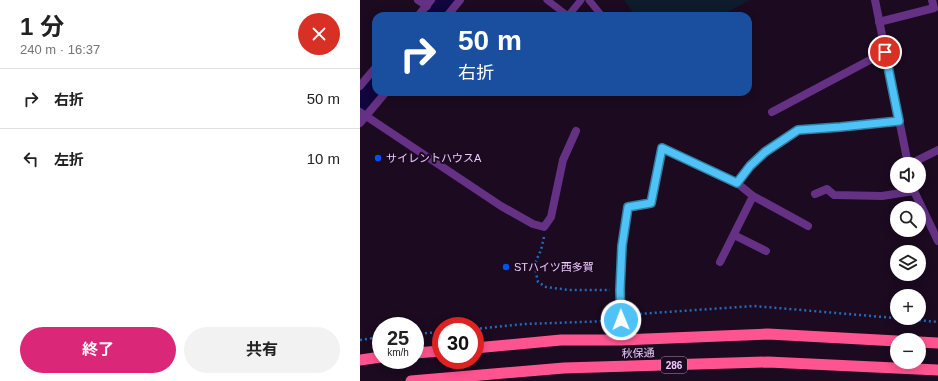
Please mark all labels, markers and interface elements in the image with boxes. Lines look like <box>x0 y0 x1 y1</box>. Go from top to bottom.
text: 1 分 <box>20 13 64 40</box>
button: close <box>298 13 340 55</box>
text: 50 m <box>458 25 522 56</box>
icon: right <box>392 28 444 80</box>
pin <box>868 35 902 69</box>
icon: arrive <box>874 41 896 63</box>
text: 240 m · 16:37 <box>20 42 100 57</box>
text: 右折 <box>458 63 494 83</box>
icon: right <box>20 88 42 110</box>
text: 50 m <box>307 90 340 107</box>
text: 右折 <box>54 91 84 108</box>
icon: left <box>20 148 42 170</box>
text: 10 m <box>307 150 340 167</box>
text: 左折 <box>54 151 84 168</box>
place label: サイレントハウスA <box>386 152 482 164</box>
marker: サイレントハウスA <box>373 153 383 163</box>
map controls <box>890 157 926 369</box>
button: sound <box>890 157 926 193</box>
button: search <box>890 201 926 237</box>
button: layers <box>890 245 926 281</box>
place label: STハイツ西多賀 <box>514 261 594 273</box>
marker: STハイツ西多賀 <box>501 262 511 272</box>
button: + <box>890 289 926 325</box>
position arrow <box>600 299 642 341</box>
speed limit sign: 30 <box>432 317 484 369</box>
button: 終了 <box>20 327 176 373</box>
button: 共有 <box>184 327 340 373</box>
text: 25 <box>387 327 409 349</box>
button: − <box>890 333 926 369</box>
street label: 秋保通 <box>621 346 655 360</box>
text: km/h <box>387 347 409 358</box>
road number: 286 <box>661 357 687 373</box>

